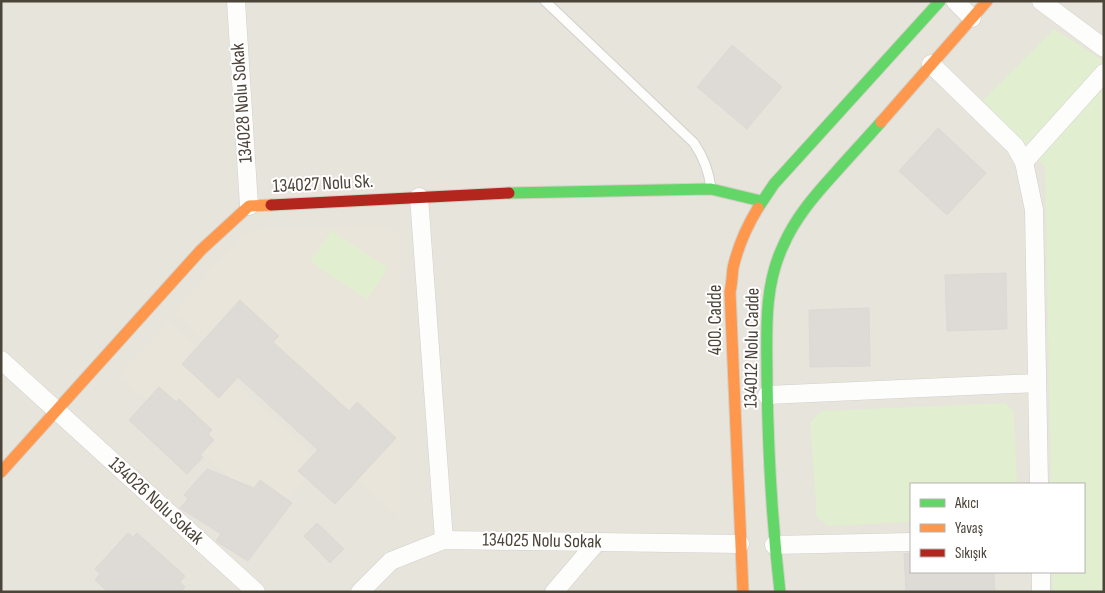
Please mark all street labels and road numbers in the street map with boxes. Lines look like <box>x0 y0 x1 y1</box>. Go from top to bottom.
street label: 134028 Nolu Sokak <box>226 42 258 164</box>
street label: 134027 Nolu Sk. <box>272 170 374 198</box>
street label: 400. Cadde <box>704 285 727 355</box>
street label: 134012 Nolu Cadde <box>739 288 765 408</box>
street label: 134026 Nolu Sokak <box>104 452 209 550</box>
street label: 134025 Nolu Sokak <box>482 528 603 554</box>

